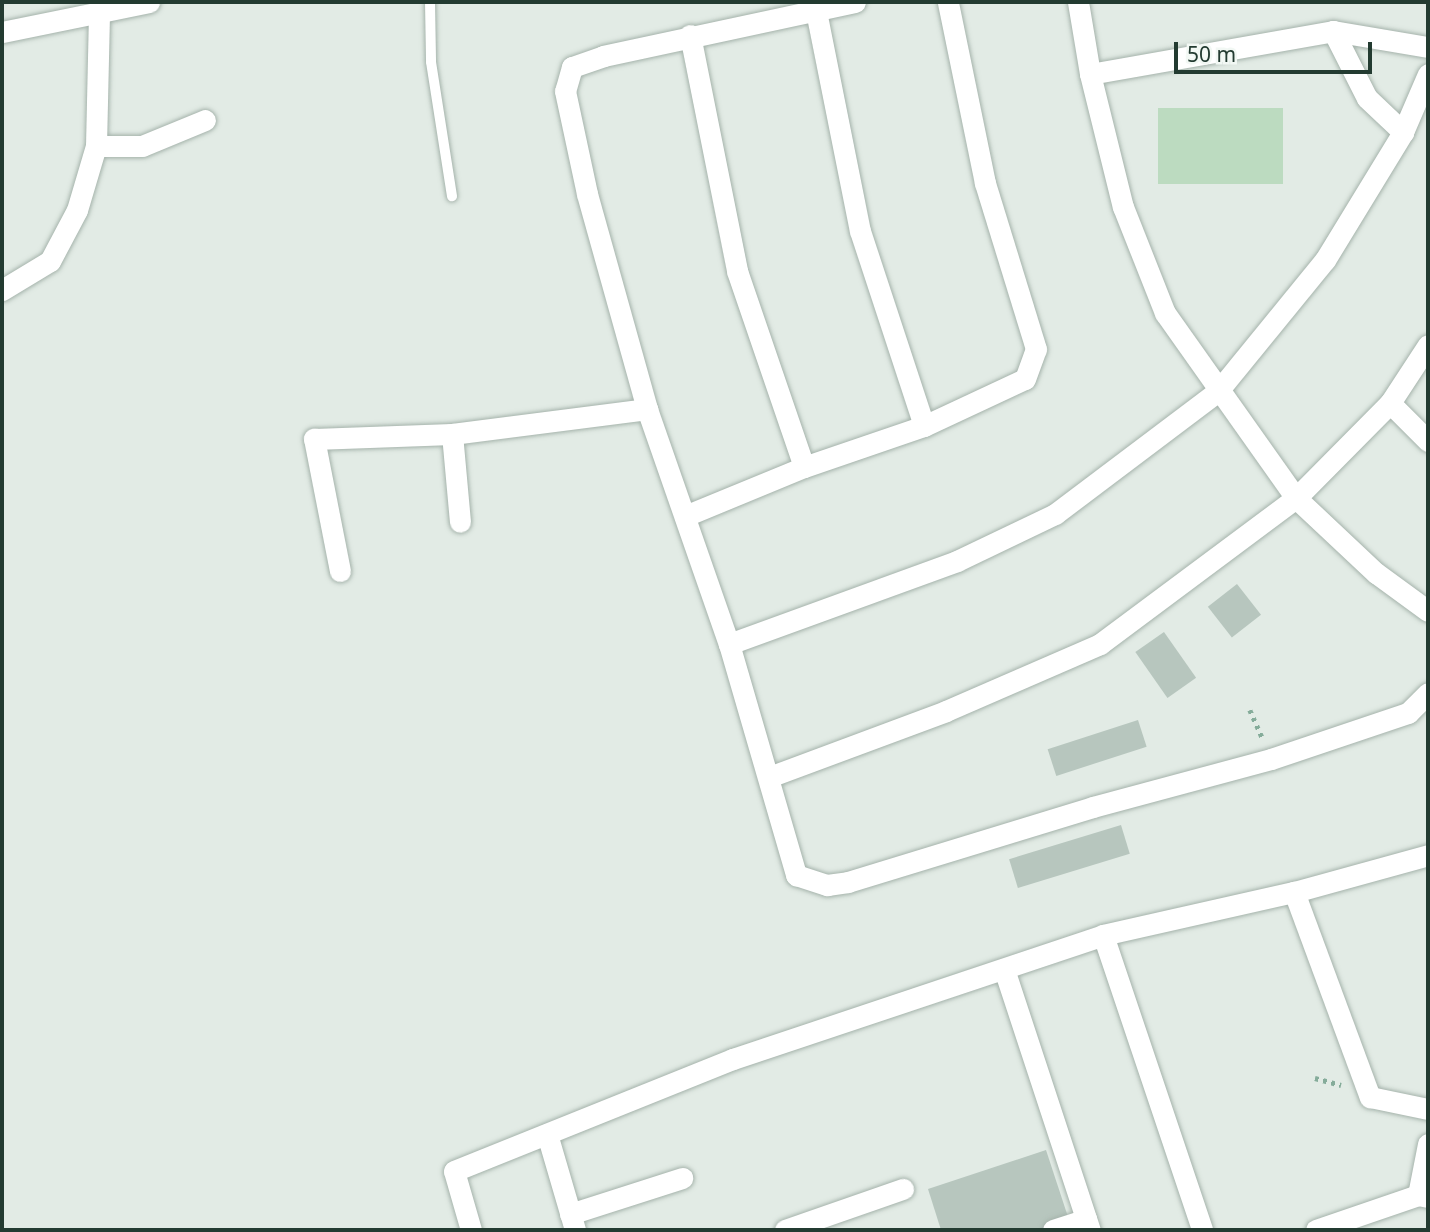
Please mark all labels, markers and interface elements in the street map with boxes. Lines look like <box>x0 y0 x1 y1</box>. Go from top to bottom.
scale bar <box>1178 28 1376 72</box>
text: 50 m <box>1187 40 1236 68</box>

